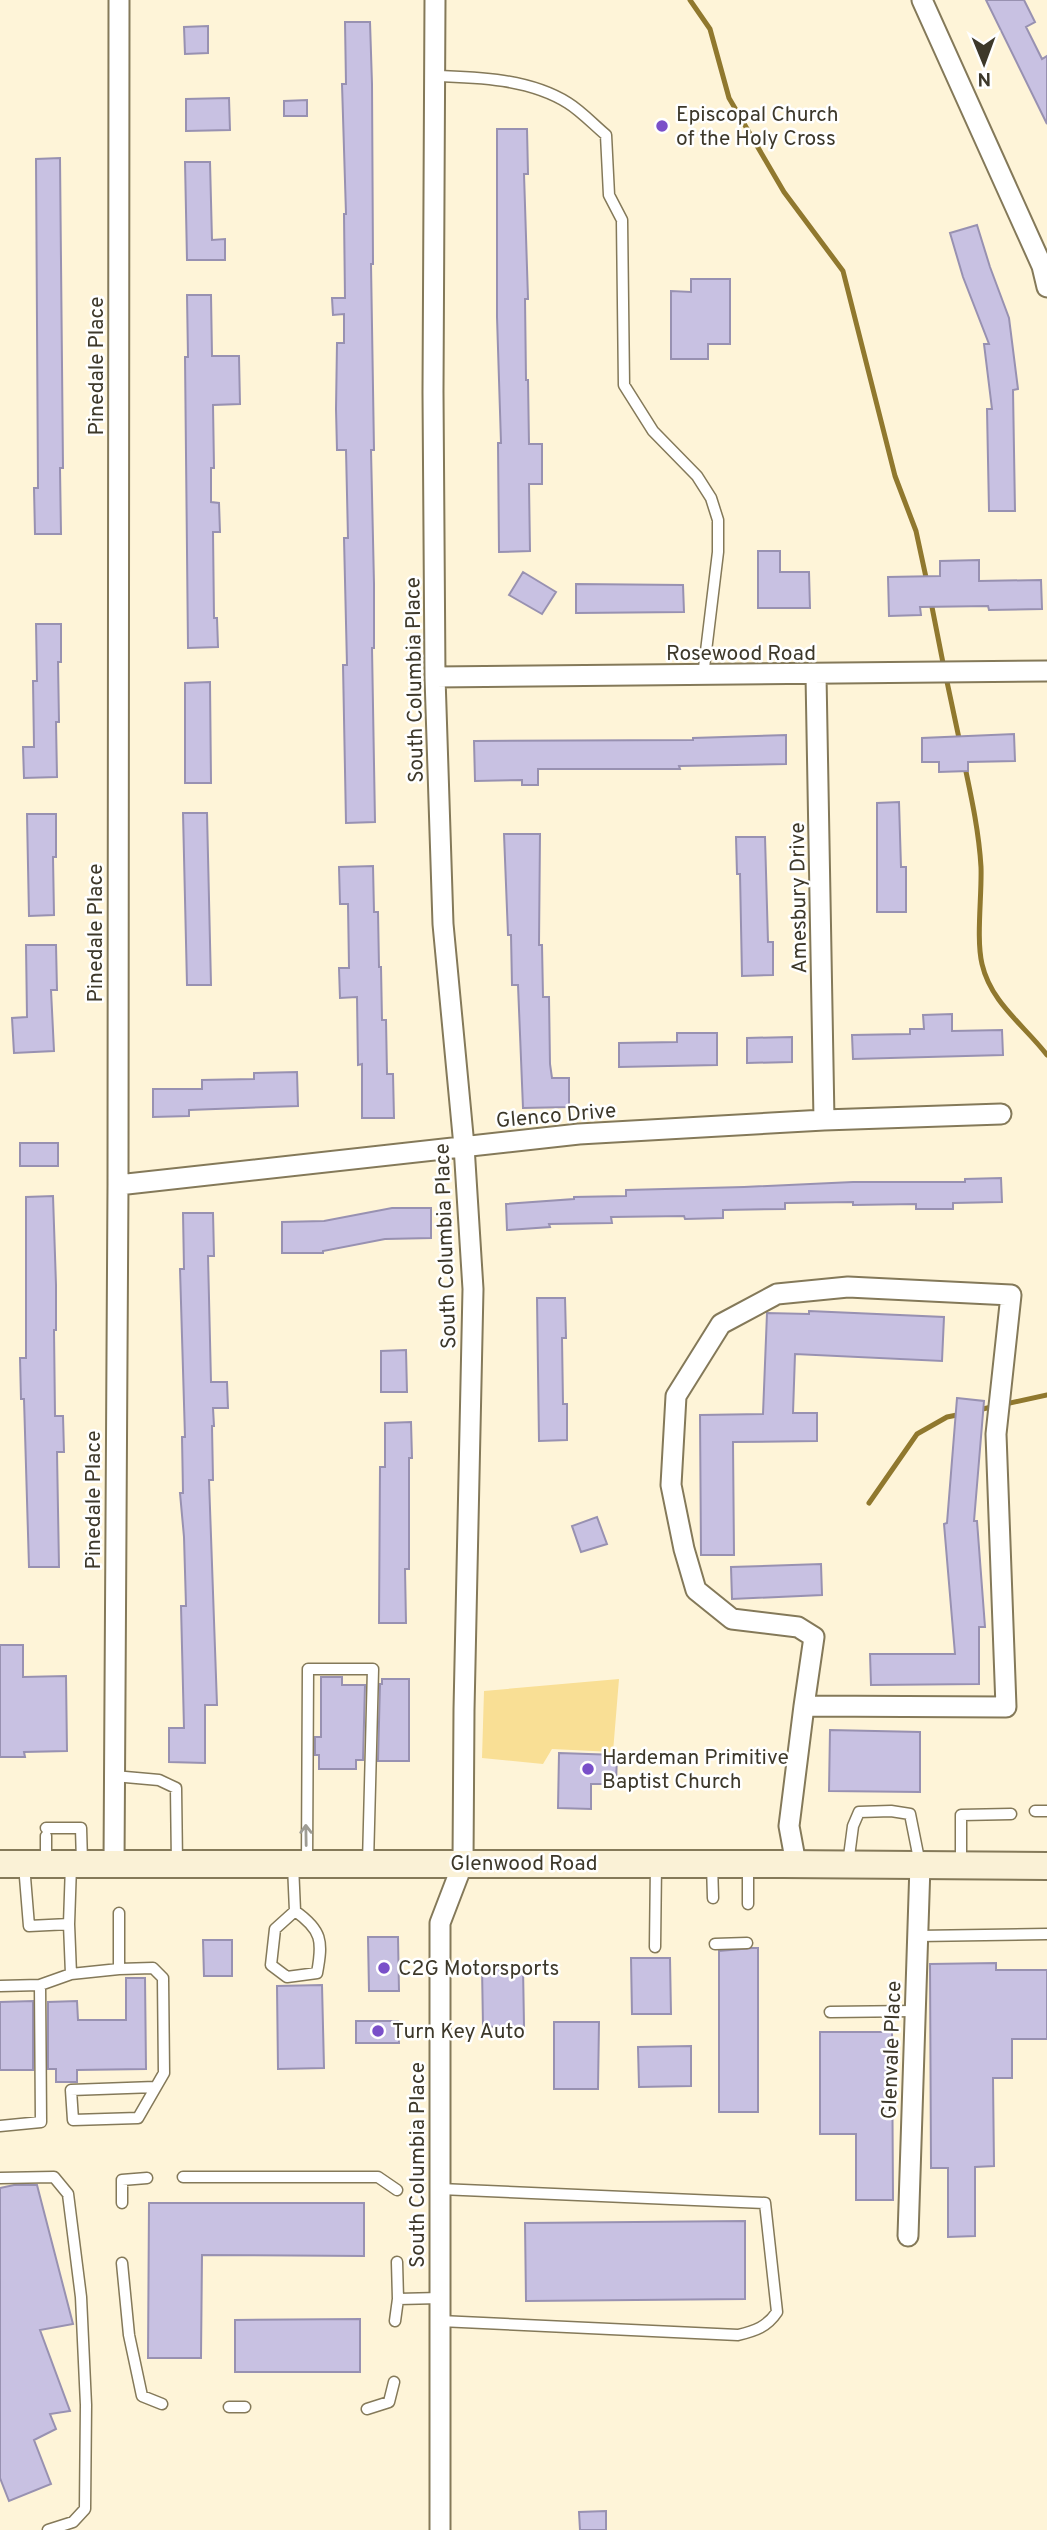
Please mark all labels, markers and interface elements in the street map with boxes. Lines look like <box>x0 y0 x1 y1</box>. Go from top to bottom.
north arrow <box>949 28 1019 98</box>
text: N <box>977 66 991 90</box>
place label: Episcopal Church of the Holy Cross <box>676 102 839 153</box>
marker: Episcopal Church of the Holy Cross <box>654 118 670 134</box>
street label: Pinedale Place <box>84 296 111 436</box>
street label: South Columbia Place <box>400 577 431 783</box>
street label: Rosewood Road <box>666 641 816 668</box>
street label: Amesbury Drive <box>785 822 814 974</box>
street label: Pinedale Place <box>83 863 110 1003</box>
street label: Glenco Drive <box>495 1098 617 1135</box>
street label: South Columbia Place <box>429 1143 464 1349</box>
street label: Pinedale Place <box>81 1430 108 1570</box>
place label: Hardeman Primitive Baptist Church <box>602 1745 789 1796</box>
marker: Hardeman Primitive Baptist Church <box>580 1761 596 1777</box>
one-way arrow <box>300 1824 313 1847</box>
street label: Glenwood Road <box>450 1851 598 1878</box>
place label: C2G Motorsports <box>398 1956 559 1983</box>
marker: C2G Motorsports <box>376 1960 392 1976</box>
street label: Glenvale Place <box>877 1980 908 2120</box>
place label: Turn Key Auto <box>392 2019 525 2046</box>
marker: Turn Key Auto <box>370 2023 386 2039</box>
street label: South Columbia Place <box>405 2062 432 2268</box>

